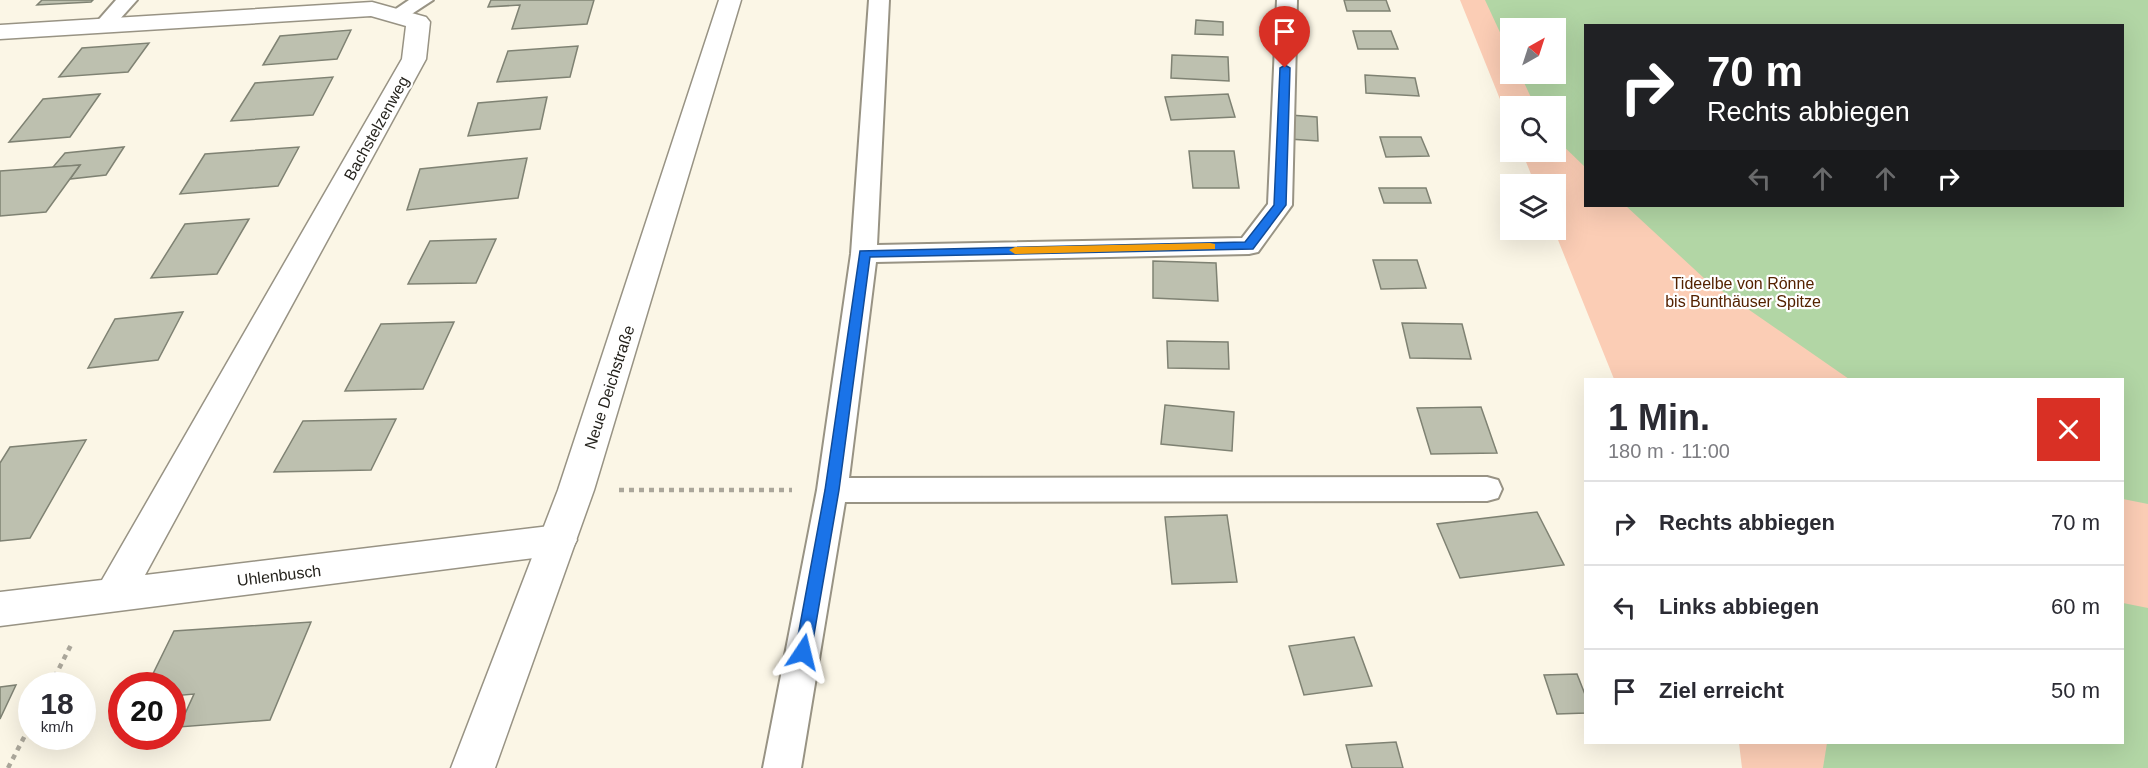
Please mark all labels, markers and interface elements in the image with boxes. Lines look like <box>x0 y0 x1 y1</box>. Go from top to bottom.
pin <box>1259 6 1310 68</box>
icon: arrive <box>1268 15 1301 48</box>
north arrow <box>1500 18 1566 84</box>
map controls <box>1500 18 1566 240</box>
icon: right <box>1608 48 1686 126</box>
text: 70 m <box>1707 48 1803 95</box>
street label: Bachstelzenweg <box>341 73 412 183</box>
button: search <box>1500 96 1566 162</box>
text: Rechts abbiegen <box>1707 97 1910 127</box>
icon: left <box>1743 162 1776 195</box>
icon: ahead <box>1806 162 1839 195</box>
icon: ahead <box>1869 162 1902 195</box>
icon: right <box>1932 162 1965 195</box>
button: layers <box>1500 174 1566 240</box>
park label: Tideelbe von Rönne bis Bunthäuser Spitze <box>1665 275 1821 310</box>
street label: Neue Deichstraße <box>581 323 638 451</box>
text: 1 Min. <box>1608 397 1710 438</box>
button: close <box>2037 398 2100 461</box>
text: 180 m · 11:00 <box>1608 440 1730 462</box>
icon: right <box>1608 507 1641 540</box>
text: Rechts abbiegen <box>1659 510 1835 535</box>
text: 70 m <box>2051 510 2100 535</box>
street label: Uhlenbusch <box>236 562 322 589</box>
icon: left <box>1608 591 1641 624</box>
text: Links abbiegen <box>1659 594 1819 619</box>
text: 60 m <box>2051 594 2100 619</box>
position arrow <box>771 620 835 684</box>
speed limit sign: 20 <box>108 672 186 750</box>
icon: arrive <box>1608 675 1641 708</box>
text: Ziel erreicht <box>1659 678 1784 703</box>
text: 50 m <box>2051 678 2100 703</box>
text: 18 <box>40 687 74 720</box>
text: km/h <box>41 718 73 735</box>

